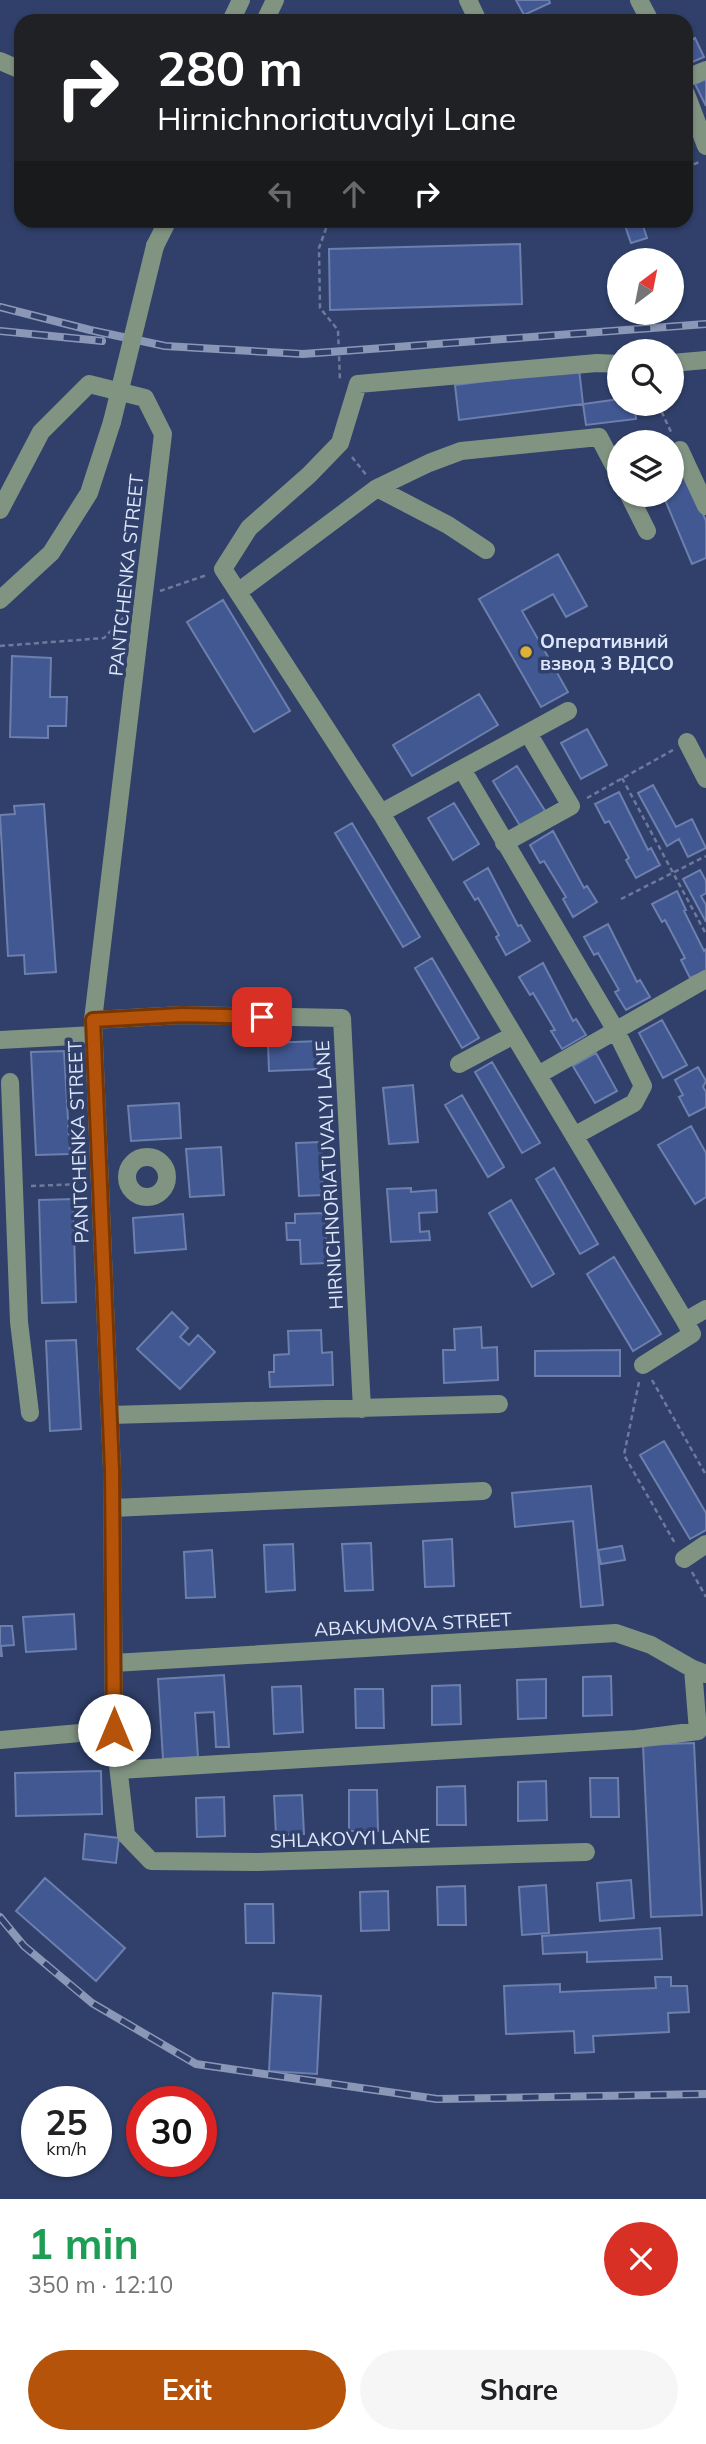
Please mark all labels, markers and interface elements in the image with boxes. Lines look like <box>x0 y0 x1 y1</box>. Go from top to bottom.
text: 280 m <box>157 37 303 98</box>
icon: right <box>42 42 133 133</box>
text: Hirnichnoriatuvalyi Lane <box>157 98 516 138</box>
icon: left <box>262 175 300 213</box>
icon: ahead <box>335 175 373 213</box>
icon: right <box>408 175 446 213</box>
north arrow <box>607 248 684 326</box>
map controls <box>607 248 684 507</box>
button: search <box>607 339 684 416</box>
button: layers <box>607 430 684 507</box>
street label: PANTCHENKA STREET <box>103 472 149 677</box>
place label: Оперативний взвод 3 ВДСО <box>540 629 674 675</box>
marker: Оперативний взвод 3 ВДСО <box>518 644 534 660</box>
pin <box>232 987 292 1047</box>
icon: arrive <box>243 998 281 1036</box>
street label: PANTCHENKA STREET <box>62 1040 94 1244</box>
street label: HIRNICHNORIATUVALYI LANE <box>310 1040 348 1310</box>
street label: ABAKUMOVA STREET <box>314 1607 513 1641</box>
position arrow <box>77 1693 151 1767</box>
street label: SHLAKOVYI LANE <box>269 1823 431 1853</box>
speed limit sign: 30 <box>126 2086 217 2177</box>
text: 25 <box>45 2100 88 2144</box>
text: km/h <box>46 2137 87 2160</box>
text: 1 min <box>28 2217 139 2270</box>
button: close <box>604 2222 678 2296</box>
text: 350 m · 12:10 <box>28 2270 173 2299</box>
button: Exit <box>28 2350 346 2430</box>
button: Share <box>360 2350 678 2430</box>

